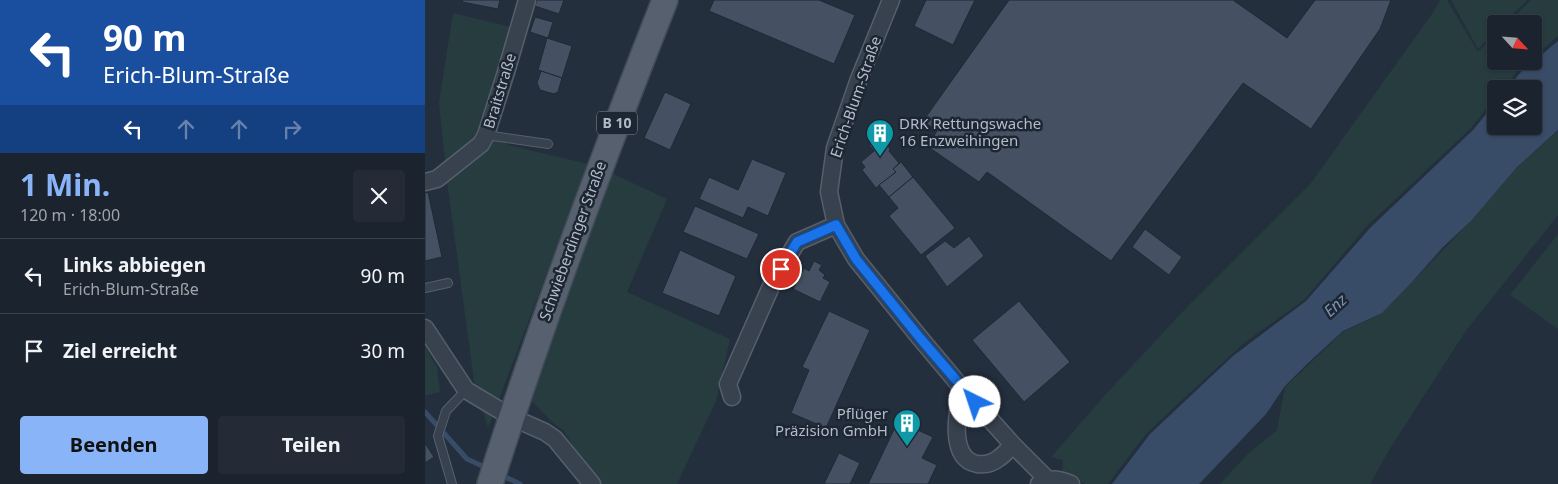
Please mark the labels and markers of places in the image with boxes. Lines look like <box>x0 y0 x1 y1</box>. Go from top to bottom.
place label: DRK Rettungswache 16 Enzweihingen <box>899 113 1041 150</box>
building icon: DRK Rettungswache 16 Enzweihingen <box>865 118 895 157</box>
pin <box>760 248 802 290</box>
place label: Pflüger Präzision GmbH <box>775 403 888 440</box>
building icon: Pflüger Präzision GmbH <box>892 408 922 447</box>

